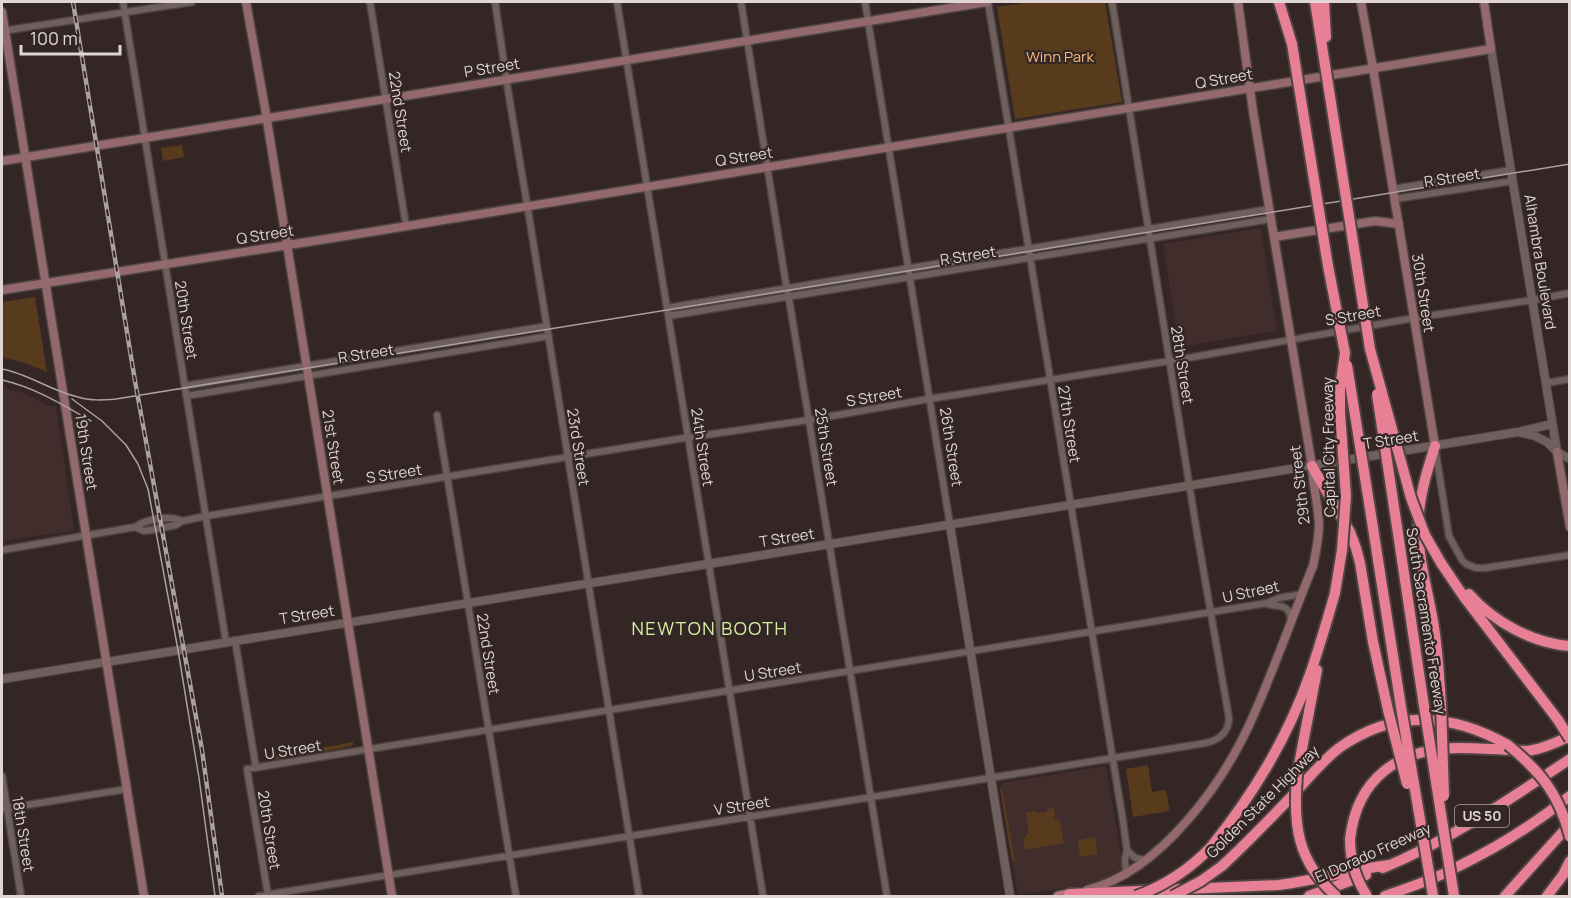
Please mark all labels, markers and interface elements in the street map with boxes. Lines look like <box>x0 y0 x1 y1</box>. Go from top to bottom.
scale bar <box>21 18 120 56</box>
text: 100 m <box>30 26 78 50</box>
park label: Winn Park <box>1026 46 1095 67</box>
street label: P Street <box>463 53 521 82</box>
street label: Q Street <box>1194 63 1254 94</box>
street label: 22nd Street <box>384 70 417 154</box>
street label: Q Street <box>714 142 774 171</box>
street label: R Street <box>1422 163 1481 192</box>
street label: Alhambra Boulevard <box>1519 193 1562 331</box>
street label: Q Street <box>235 220 295 249</box>
street label: R Street <box>938 241 997 270</box>
street label: 30th Street <box>1407 252 1440 334</box>
street label: 20th Street <box>170 279 203 361</box>
street label: S Street <box>1323 300 1382 331</box>
street label: 28th Street <box>1166 324 1199 406</box>
street label: R Street <box>336 339 395 368</box>
street label: Capital City Freeway <box>1317 377 1340 517</box>
street label: S Street <box>844 381 903 412</box>
street label: 27th Street <box>1053 384 1086 464</box>
street label: 24th Street <box>686 406 719 488</box>
street label: 25th Street <box>810 406 843 488</box>
street label: 26th Street <box>935 406 968 488</box>
street label: 23rd Street <box>562 407 595 487</box>
street label: 21st Street <box>317 408 350 486</box>
street label: 19th Street <box>70 412 103 492</box>
street label: T Street <box>1362 425 1420 454</box>
street label: 29th Street <box>1284 444 1315 526</box>
street label: S Street <box>364 459 423 488</box>
street label: T Street <box>758 523 816 552</box>
street label: South Sacramento Freeway <box>1401 526 1452 716</box>
street label: U Street <box>1221 575 1281 608</box>
street label: T Street <box>278 600 336 629</box>
street label: 22nd Street <box>472 612 505 696</box>
district label: NEWTON BOOTH <box>632 616 788 640</box>
street label: U Street <box>743 657 803 686</box>
street label: U Street <box>263 735 323 764</box>
street label: Golden State Highway <box>1202 741 1324 863</box>
street label: 20th Street <box>253 789 286 871</box>
street label: V Street <box>713 791 771 820</box>
street label: 18th Street <box>7 794 40 873</box>
road number: US 50 <box>1455 805 1509 827</box>
street label: El Dorado Freeway <box>1311 817 1434 888</box>

